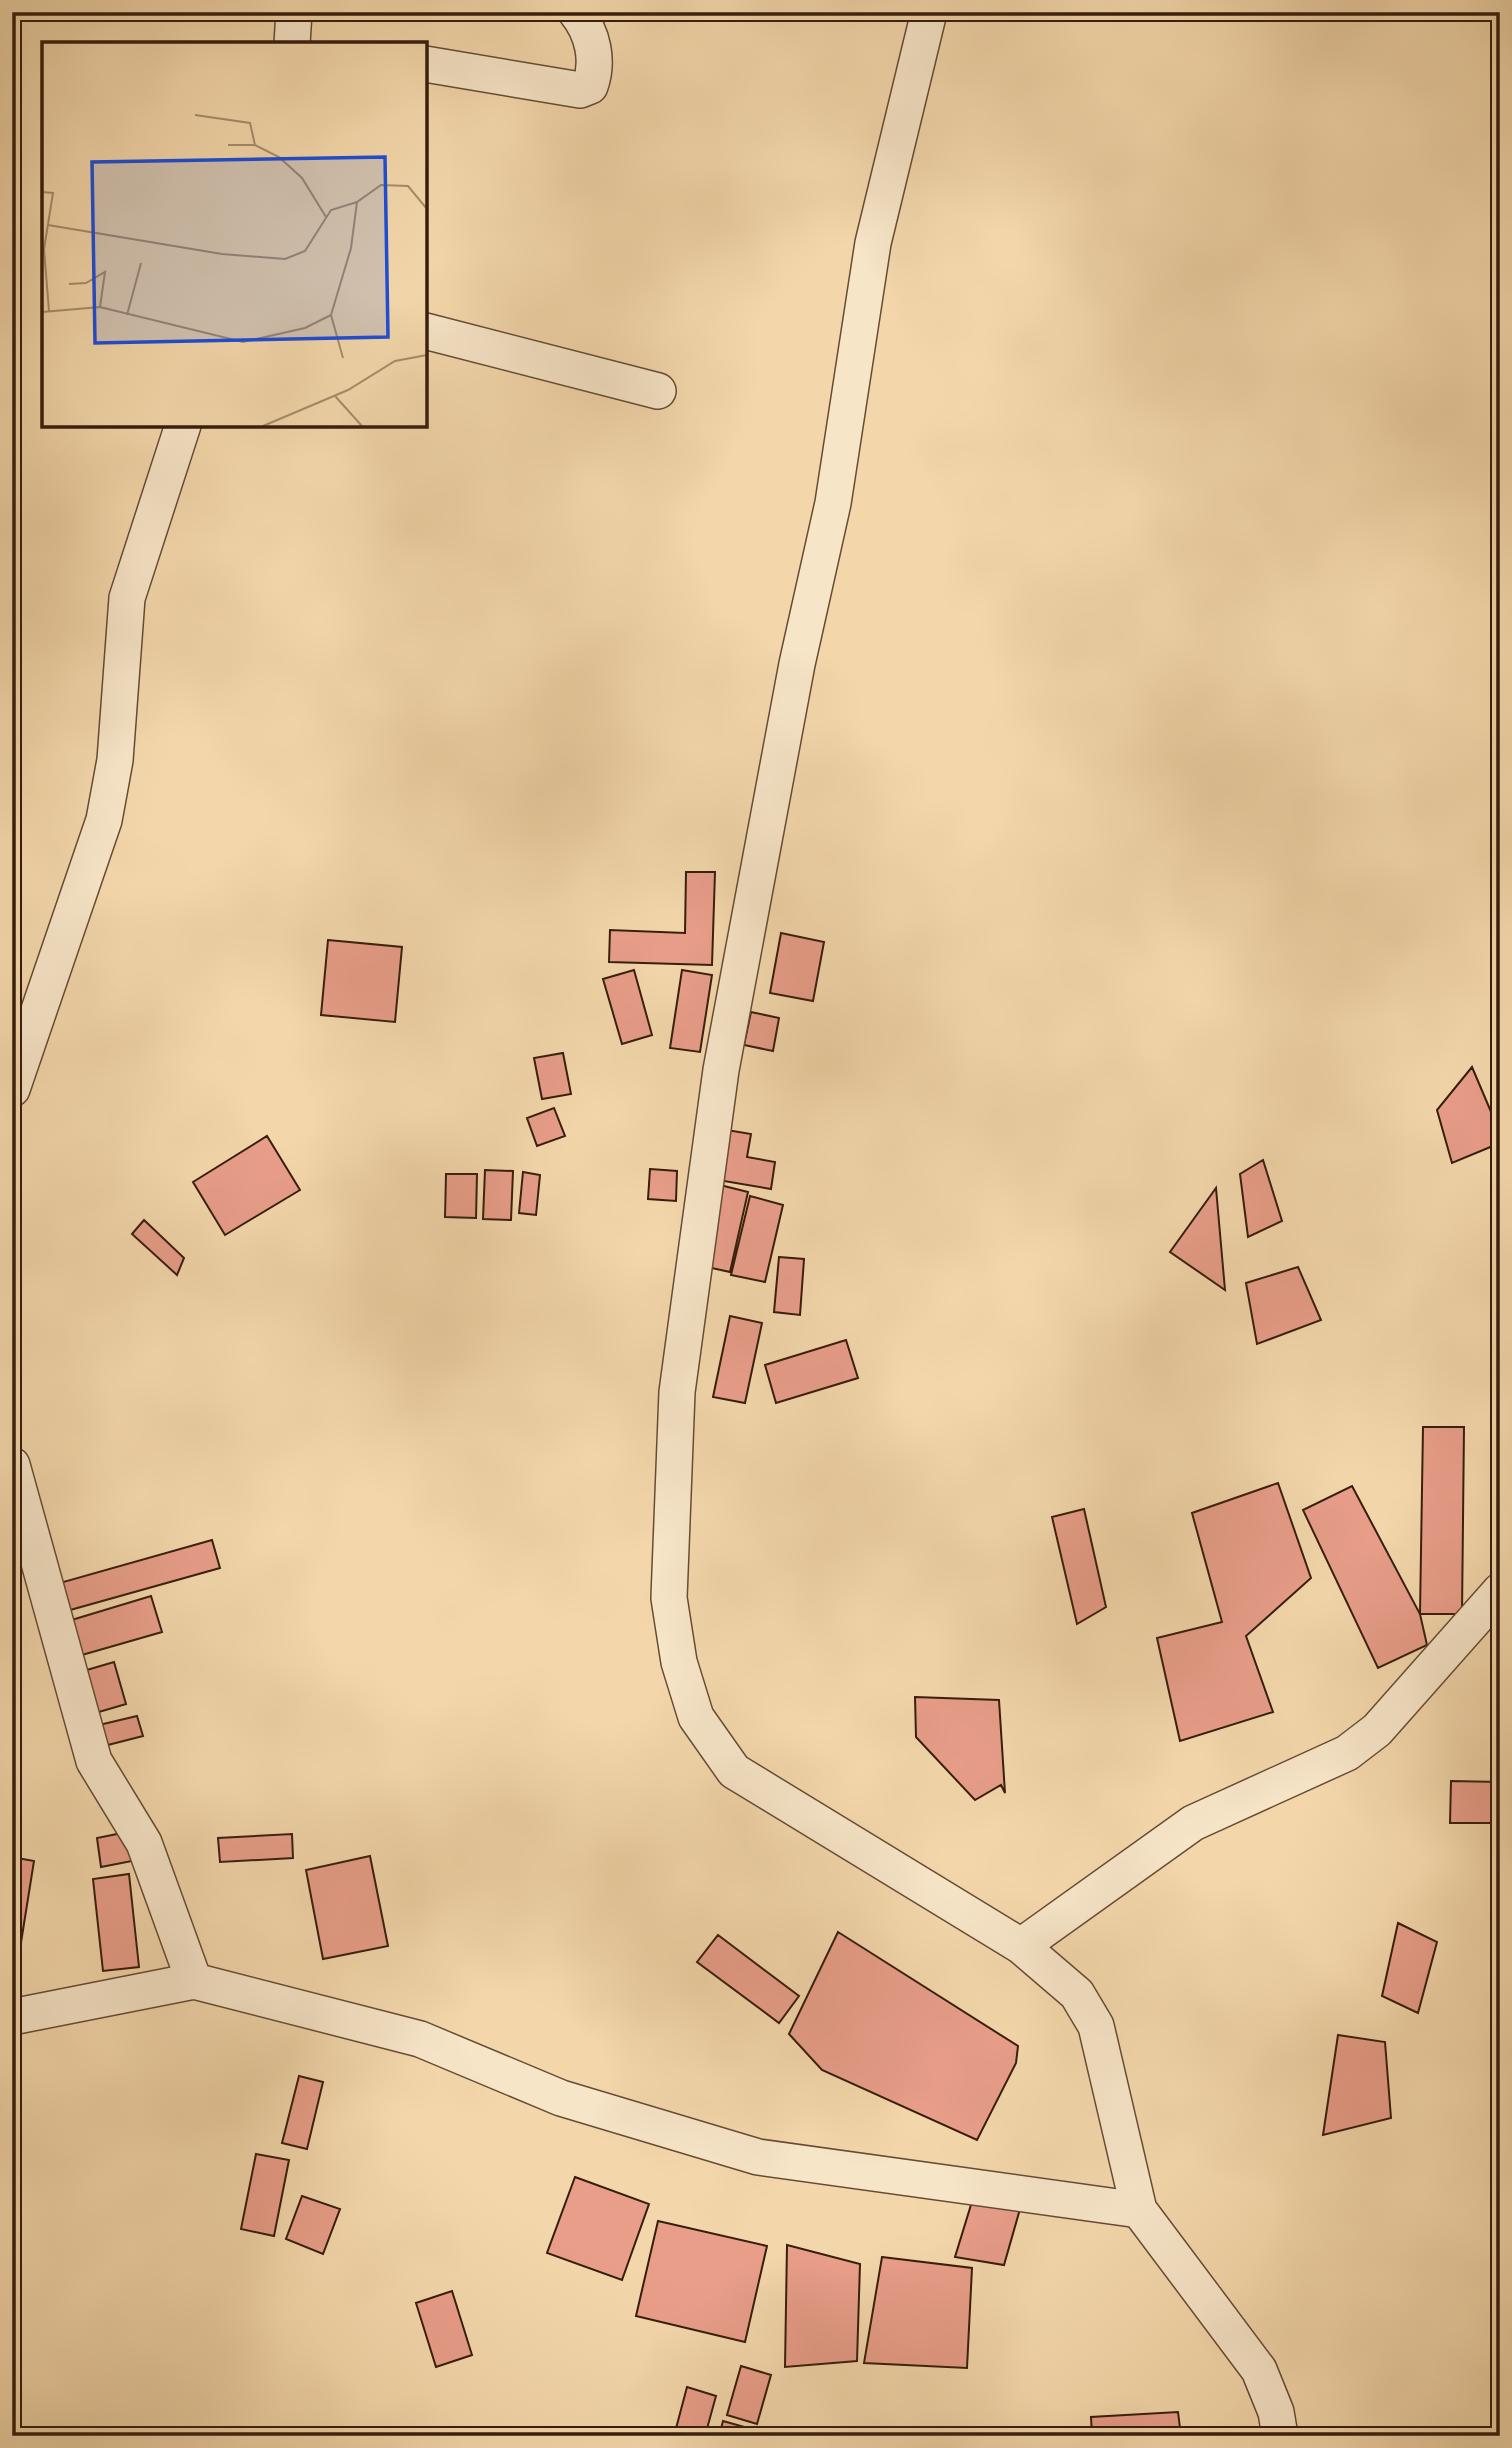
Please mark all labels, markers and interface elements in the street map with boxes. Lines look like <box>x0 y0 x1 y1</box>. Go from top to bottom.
inset map <box>42 42 427 427</box>

